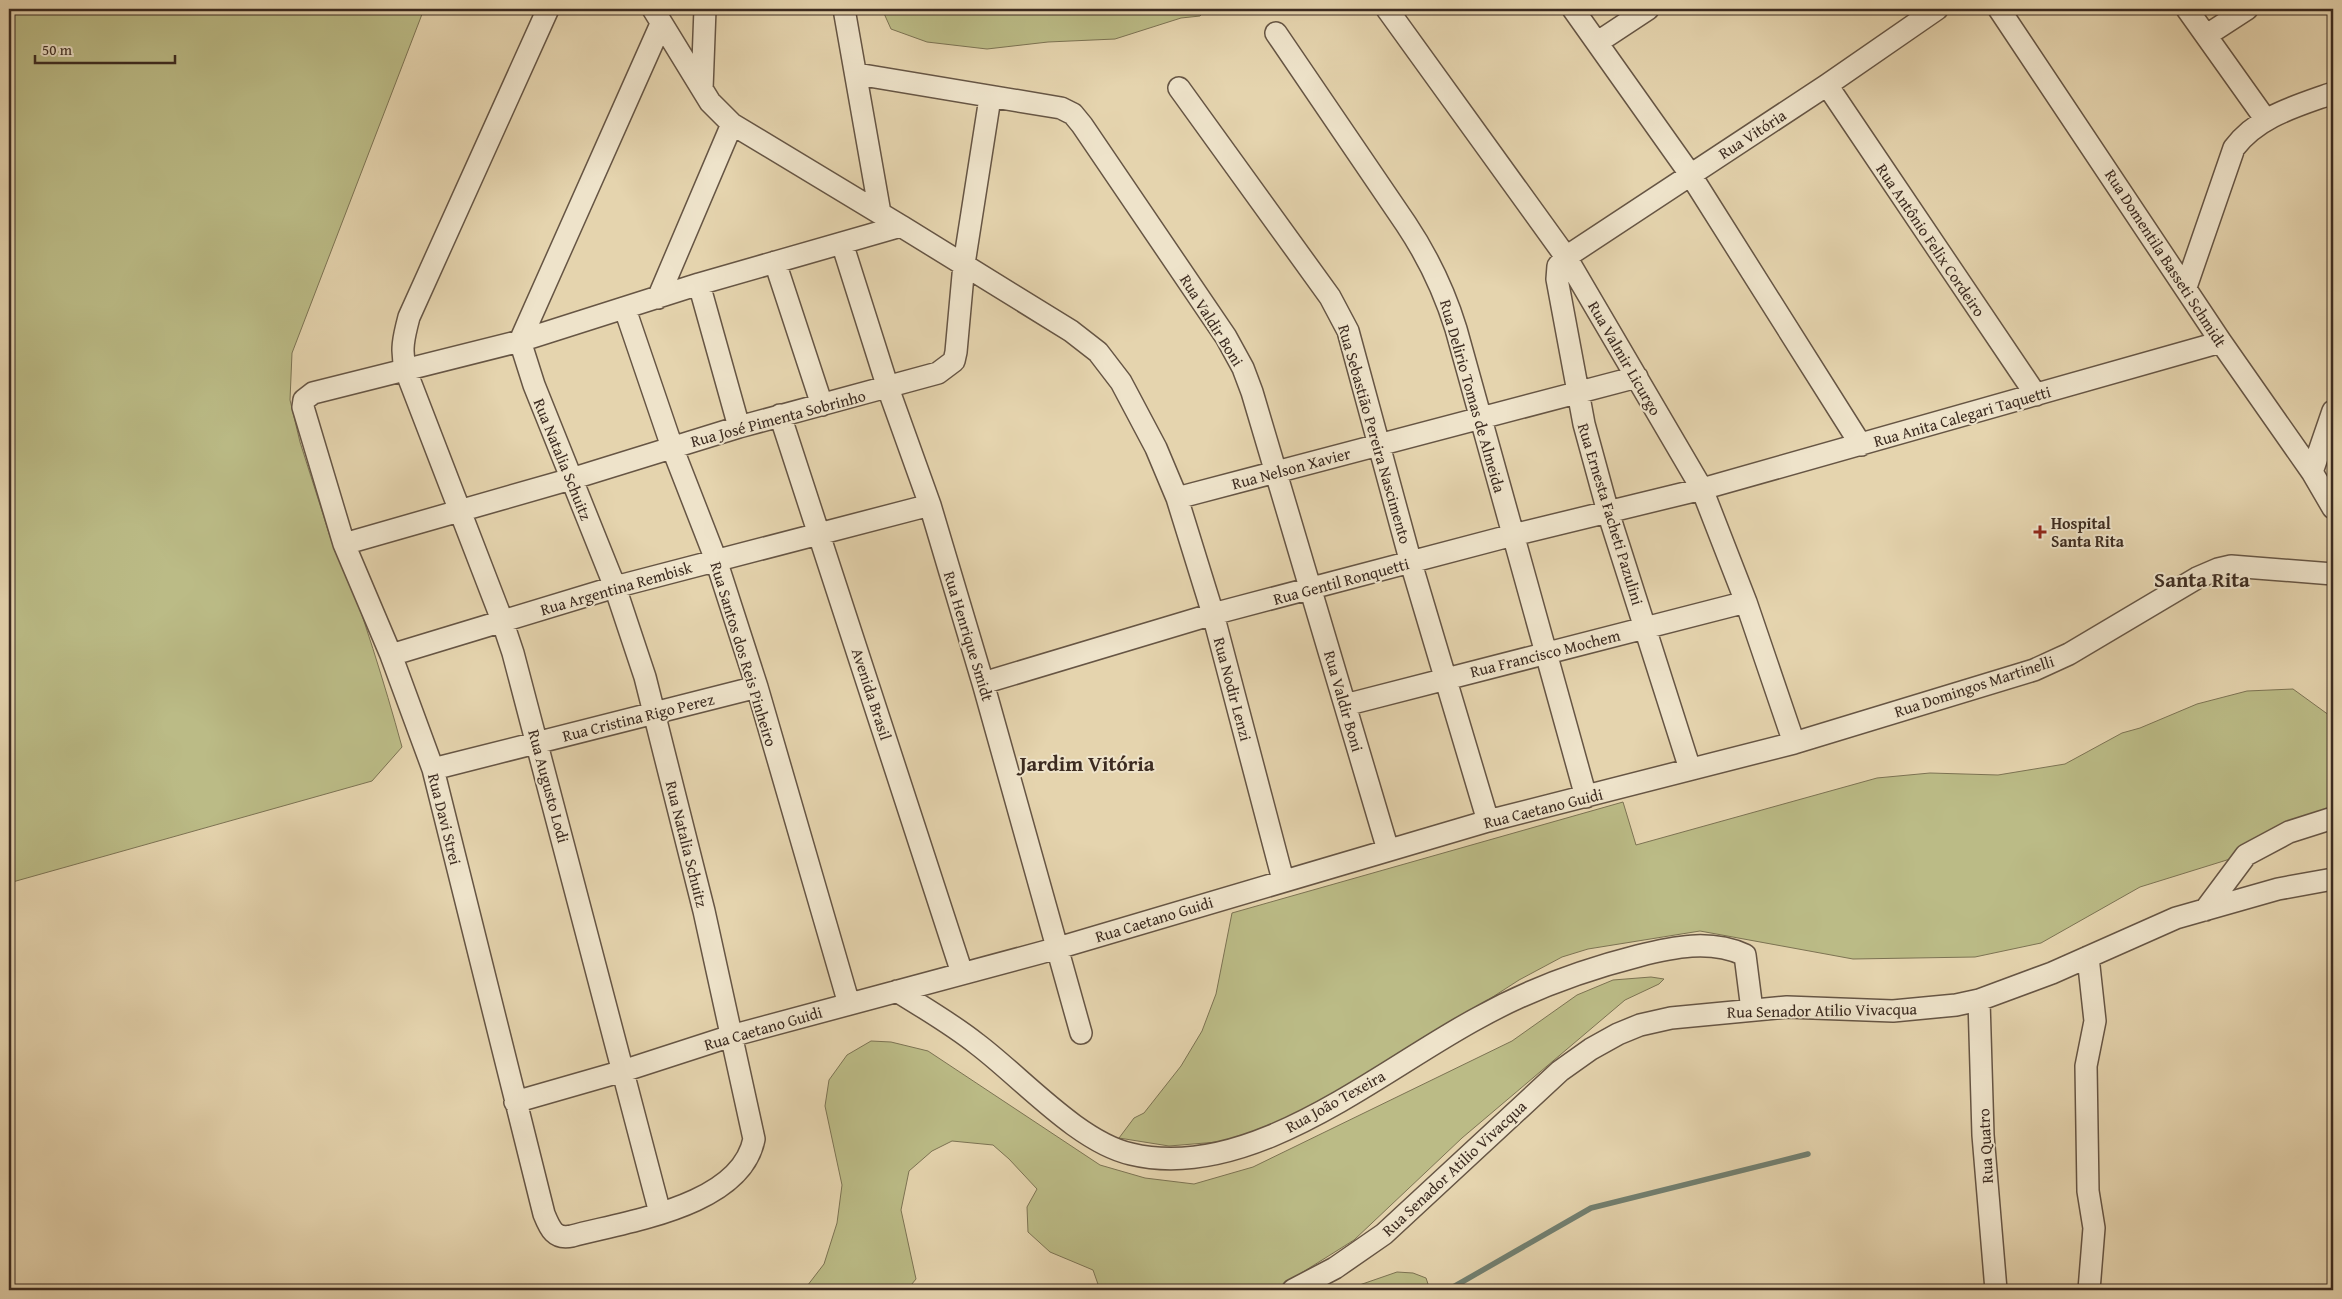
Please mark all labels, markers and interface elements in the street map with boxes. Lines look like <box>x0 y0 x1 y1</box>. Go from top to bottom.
scale bar <box>35 32 175 64</box>
text: 50 m <box>42 39 73 60</box>
street label: Rua Vitória <box>1713 103 1791 165</box>
street label: Rua Antônio Felix Cordeiro <box>1871 159 1991 321</box>
street label: Rua Domentila Basseti Schmidt <box>2099 164 2233 352</box>
street label: Rua Valdir Boni <box>1174 269 1250 371</box>
street label: Rua Valmir Licurgo <box>1582 296 1668 420</box>
street label: Rua Delirio Tomas de Almeida <box>1434 297 1512 496</box>
street label: Rua Sebastião Pereira Nascimento <box>1332 321 1418 547</box>
street label: Rua Anita Calegari Taquetti <box>1870 379 2054 453</box>
street label: Rua José Pimenta Sobrinho <box>688 383 868 453</box>
street label: Rua Natalia Schuitz <box>528 394 598 524</box>
street label: Rua Ernesta Facheti Pazulini <box>1572 420 1650 608</box>
street label: Rua Nelson Xavier <box>1229 440 1354 495</box>
place label: Hospital Santa Rita <box>2051 511 2125 553</box>
marker: Hospital Santa Rita <box>2033 525 2047 539</box>
street label: Rua Gentil Ronquetti <box>1270 551 1412 611</box>
street label: Rua Argentina Rembisk <box>537 555 696 621</box>
street label: Rua Santos dos Reis Pinheiro <box>704 559 784 749</box>
district label: Santa Rita <box>2154 564 2250 595</box>
street label: Rua Henrique Smidt <box>938 568 1000 704</box>
street label: Rua Francisco Mochem <box>1467 623 1623 683</box>
street label: Rua Nodir Lenzi <box>1208 634 1259 744</box>
street label: Avenida Brasil <box>846 645 898 744</box>
street label: Rua Valdir Boni <box>1318 648 1370 755</box>
street label: Rua Domingos Martinelli <box>1891 649 2057 723</box>
street label: Rua Cristina Rigo Perez <box>560 687 716 747</box>
street label: Rua Augusto Lodi <box>522 727 576 846</box>
district label: Jardim Vitória <box>1016 748 1155 779</box>
street label: Rua Davi Strei <box>422 771 468 868</box>
street label: Rua Natalia Schuitz <box>660 778 714 910</box>
street label: Rua Caetano Guidi <box>1481 781 1606 834</box>
street label: Rua Caetano Guidi <box>1092 890 1216 948</box>
street label: Rua Senador Atilio Vivacqua <box>1727 996 1918 1024</box>
street label: Rua Caetano Guidi <box>701 999 826 1056</box>
street label: Rua João Texeira <box>1281 1063 1390 1138</box>
street label: Rua Senador Atilio Vivacqua <box>1376 1094 1532 1242</box>
street label: Rua Quatro <box>1971 1108 1999 1184</box>

